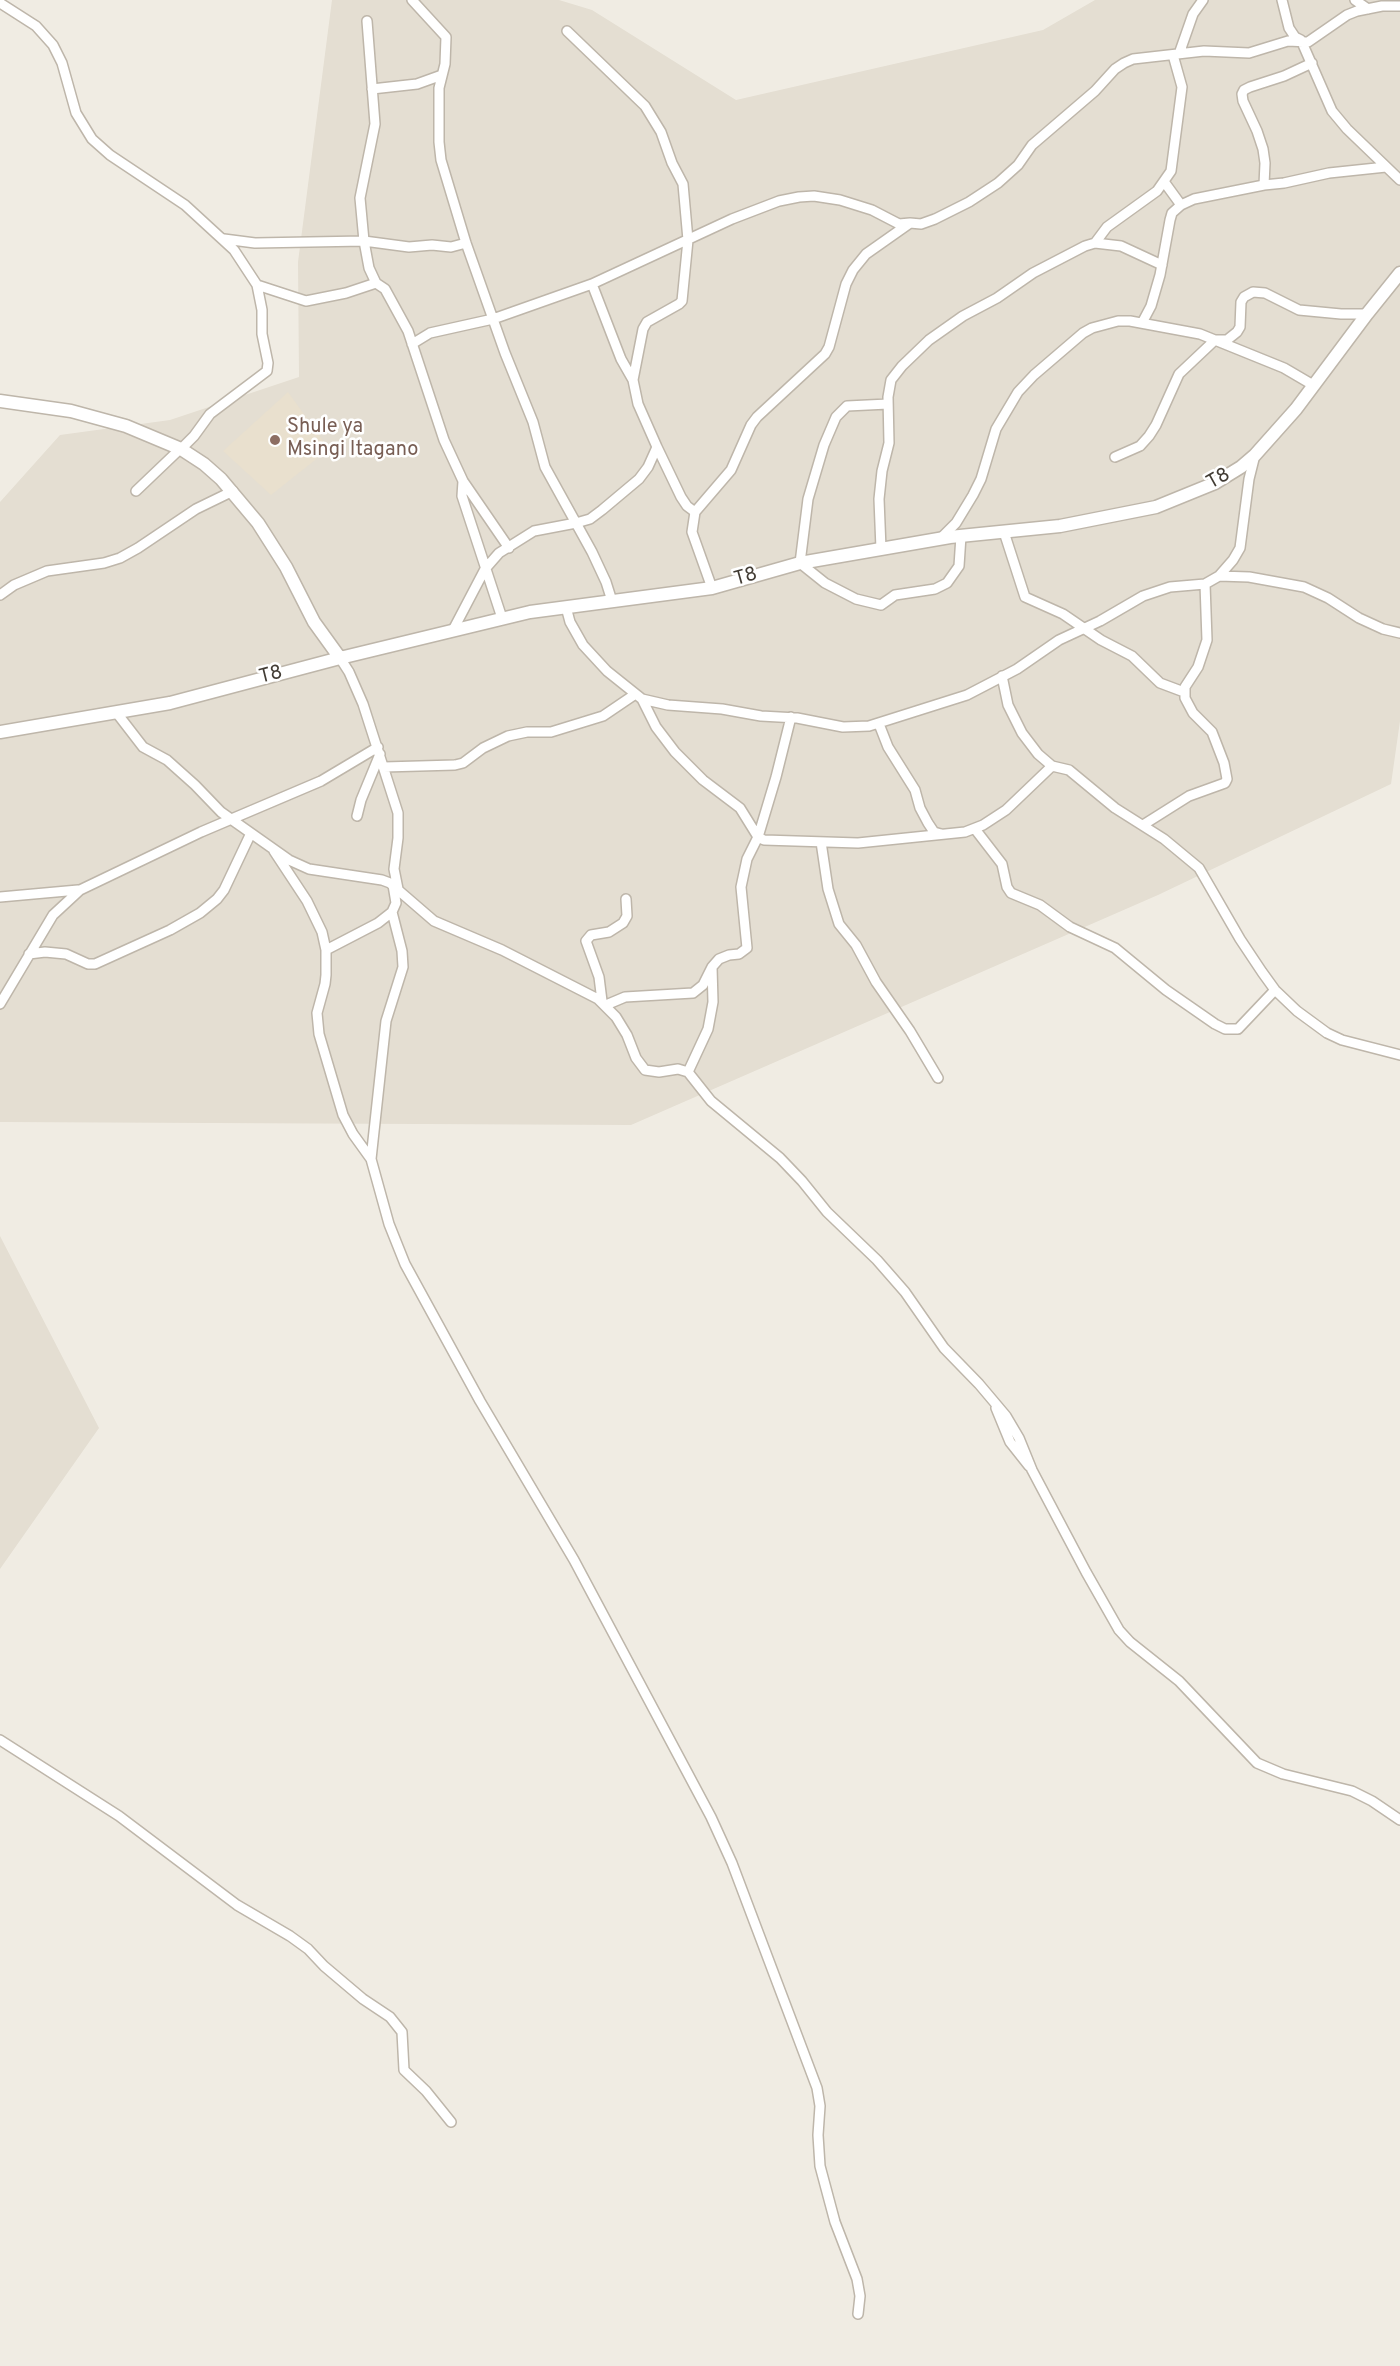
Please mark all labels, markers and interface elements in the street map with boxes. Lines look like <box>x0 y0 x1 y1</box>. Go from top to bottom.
place label: Shule ya Msingi Itagano <box>287 416 418 463</box>
marker: Shule ya Msingi Itagano <box>268 433 282 447</box>
street label: T8 <box>1203 464 1235 496</box>
street label: T8 <box>732 563 760 593</box>
street label: T8 <box>257 662 285 690</box>

